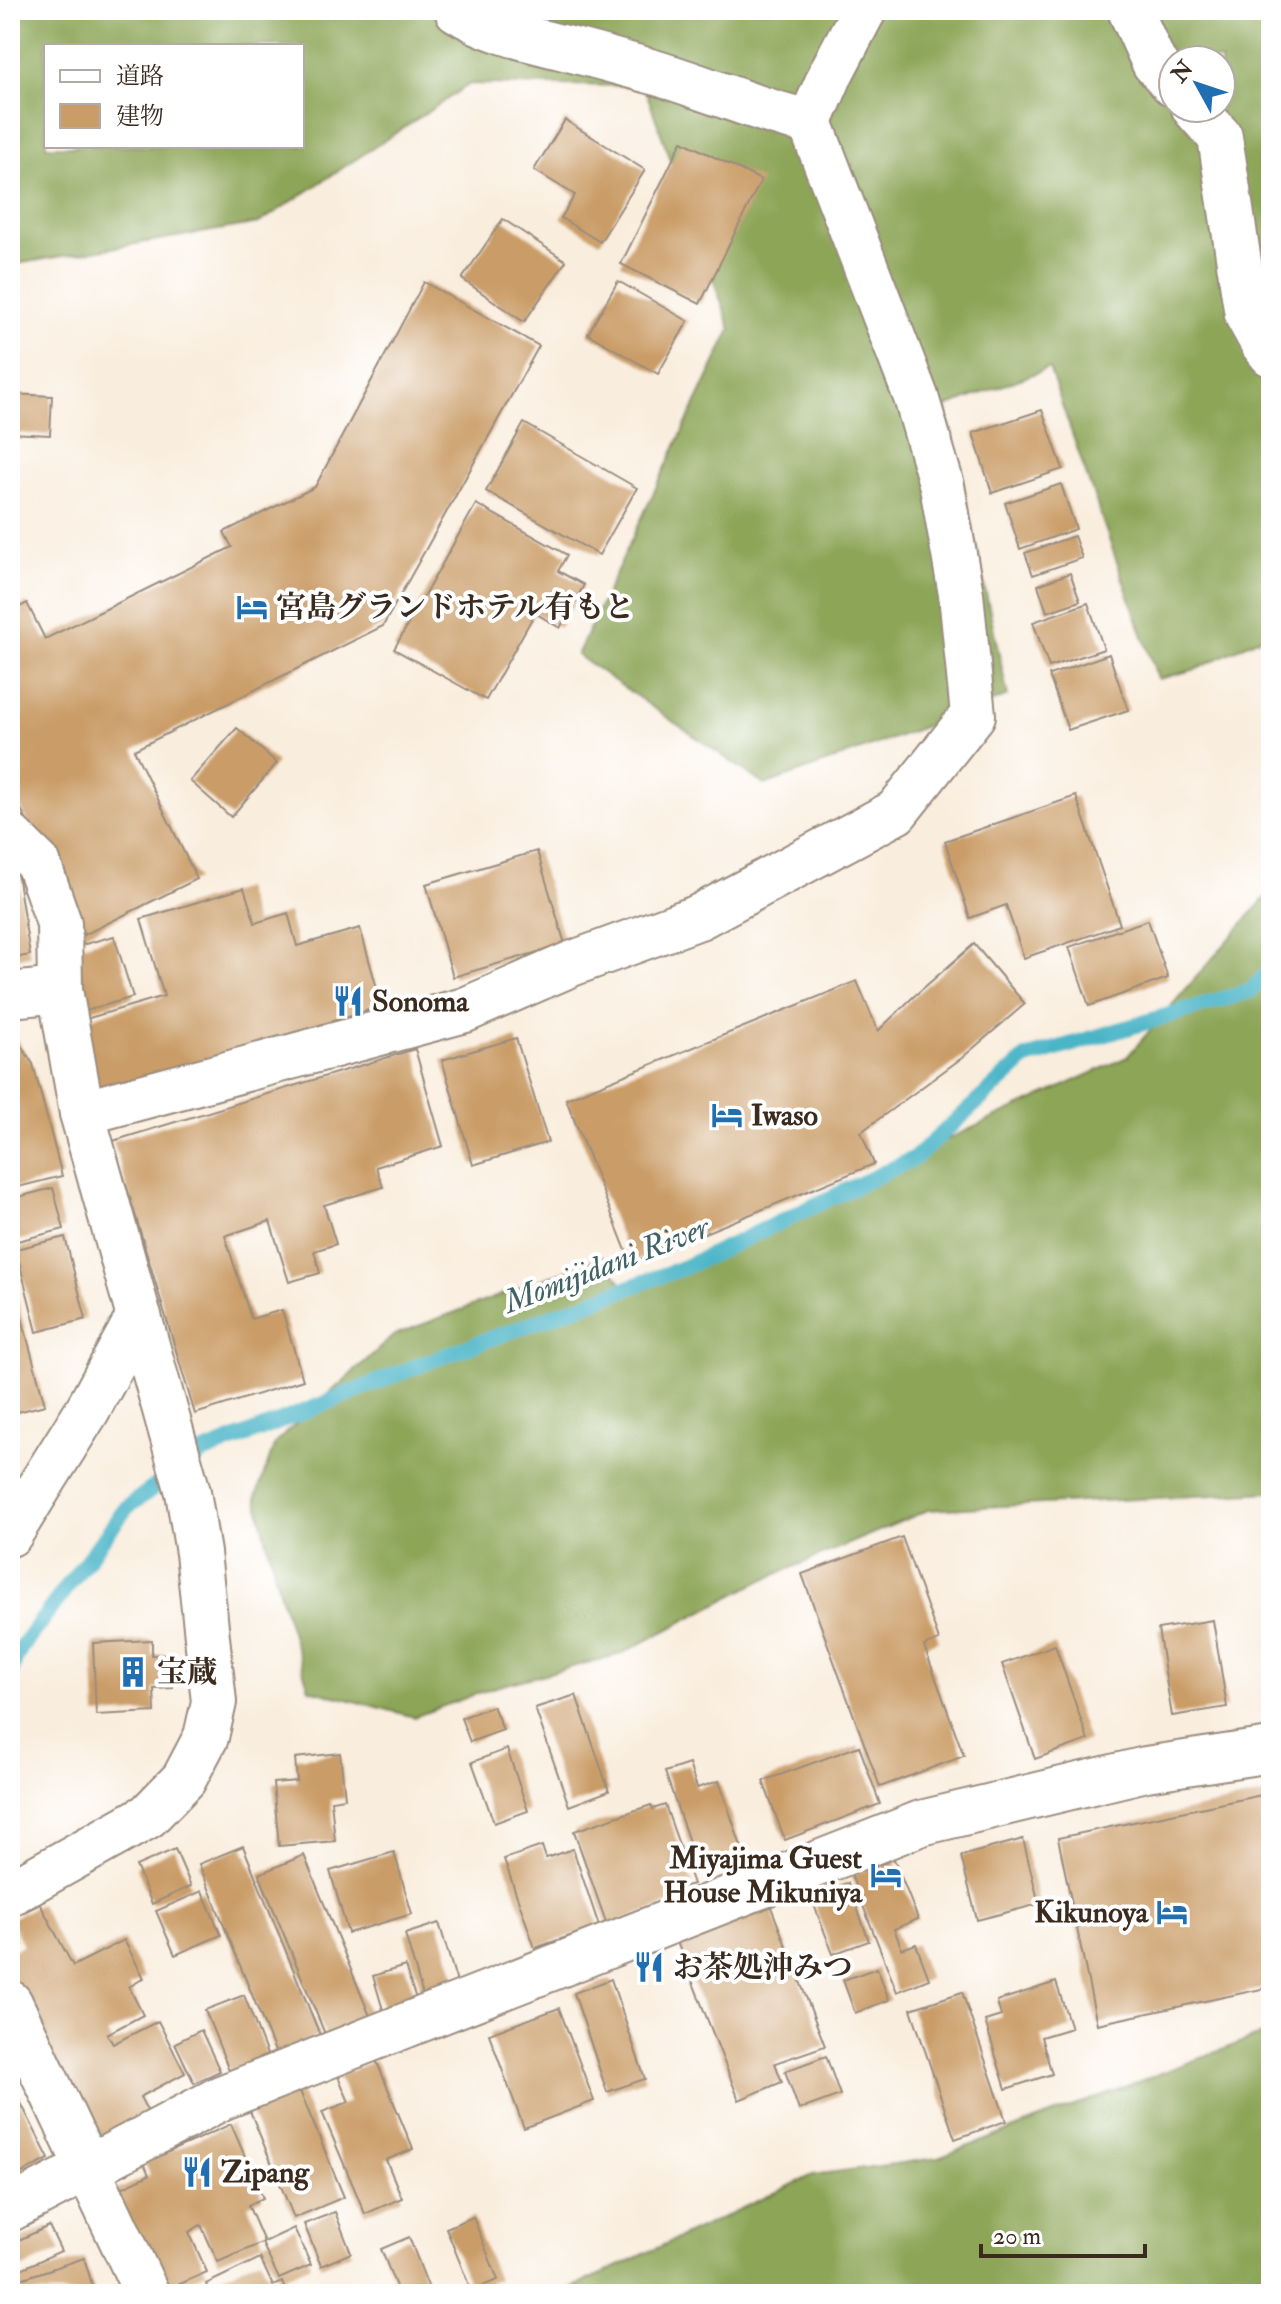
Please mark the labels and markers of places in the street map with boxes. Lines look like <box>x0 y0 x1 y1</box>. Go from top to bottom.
place label: 宮島グランドホテル有もと <box>276 589 635 626</box>
hotel icon: 宮島グランドホテル有もと <box>235 590 269 624</box>
place label: Sonoma <box>372 983 470 1020</box>
restaurant icon: Sonoma <box>331 984 365 1018</box>
place label: Iwaso <box>751 1097 818 1134</box>
hotel icon: Iwaso <box>710 1098 744 1132</box>
place label: 宝蔵 <box>157 1654 217 1691</box>
building icon: 宝蔵 <box>116 1655 150 1689</box>
place label: Miyajima Guest House Mikuniya <box>663 1840 864 1911</box>
hotel icon: Miyajima Guest House Mikuniya <box>869 1858 903 1892</box>
place label: Kikunoya <box>1034 1894 1150 1931</box>
hotel icon: Kikunoya <box>1155 1895 1189 1929</box>
place label: お茶処沖みつ <box>673 1949 852 1986</box>
restaurant icon: お茶処沖みつ <box>632 1950 666 1984</box>
place label: Zipang <box>221 2154 310 2191</box>
restaurant icon: Zipang <box>180 2155 214 2189</box>

